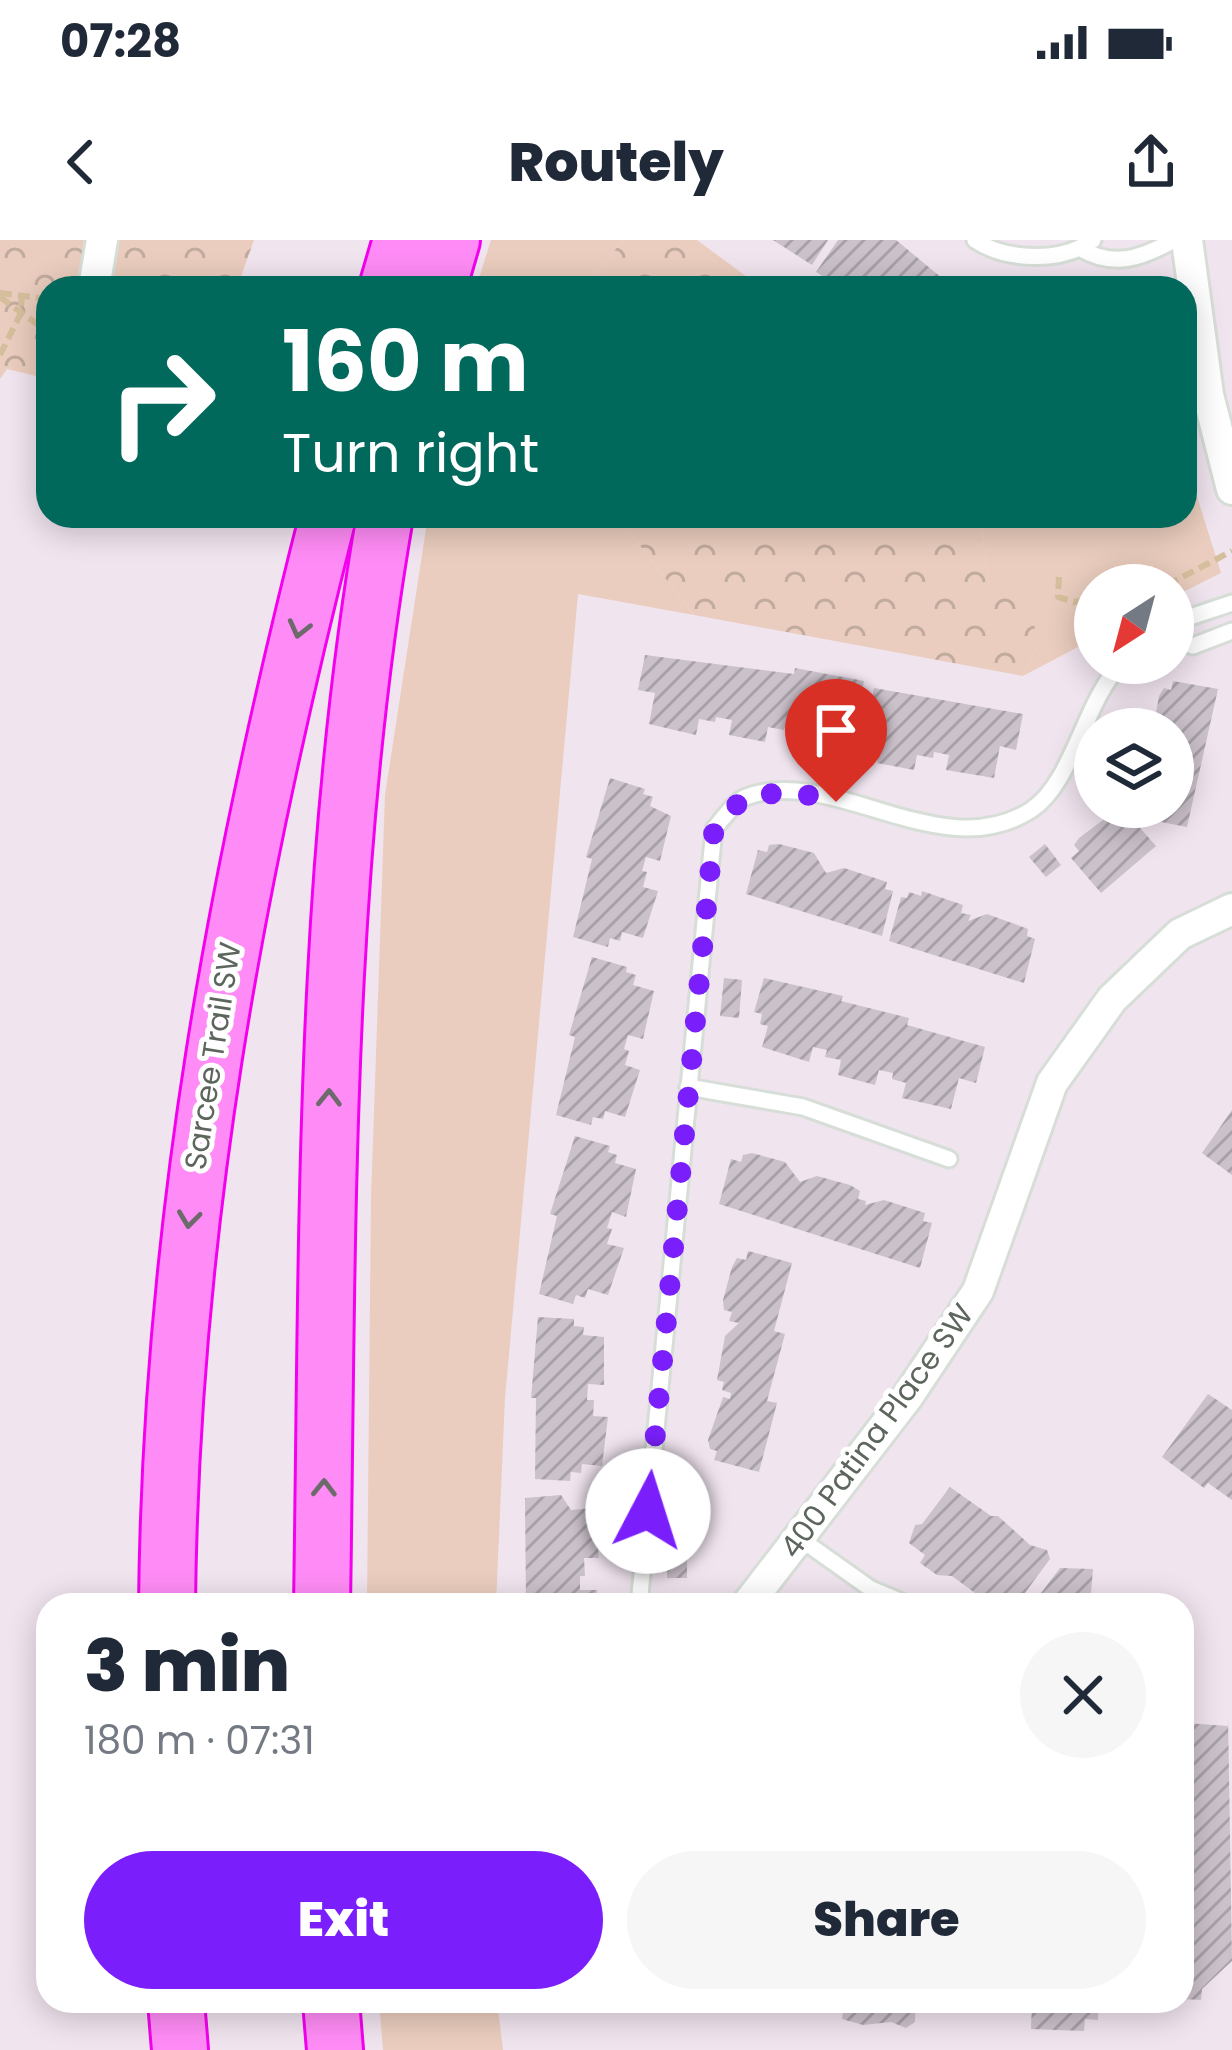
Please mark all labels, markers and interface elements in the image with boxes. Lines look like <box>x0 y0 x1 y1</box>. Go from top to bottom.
text: 07:28 <box>60 10 181 73</box>
text: Routely <box>508 124 724 200</box>
icon: back <box>48 129 114 195</box>
icon: share <box>1118 129 1184 195</box>
text: 160 m <box>282 303 529 420</box>
icon: right <box>84 324 240 480</box>
text: Turn right <box>282 415 539 491</box>
north arrow <box>1074 564 1194 684</box>
map controls <box>1074 564 1194 828</box>
one-way arrow <box>288 619 313 639</box>
pin <box>785 679 887 802</box>
icon: arrive <box>803 697 869 763</box>
button: layers <box>1074 708 1194 828</box>
street label: Sarcee Trail SW <box>173 939 252 1173</box>
one-way arrow <box>316 1088 342 1107</box>
one-way arrow <box>176 1209 202 1229</box>
street label: 400 Patina Place SW <box>770 1295 984 1567</box>
position arrow <box>585 1448 711 1574</box>
one-way arrow <box>310 1478 336 1497</box>
text: 3 min <box>84 1615 290 1716</box>
button: close <box>1020 1632 1146 1758</box>
text: 180 m · 07:31 <box>84 1713 315 1768</box>
button: Exit <box>84 1851 603 1989</box>
button: Share <box>627 1851 1146 1989</box>

